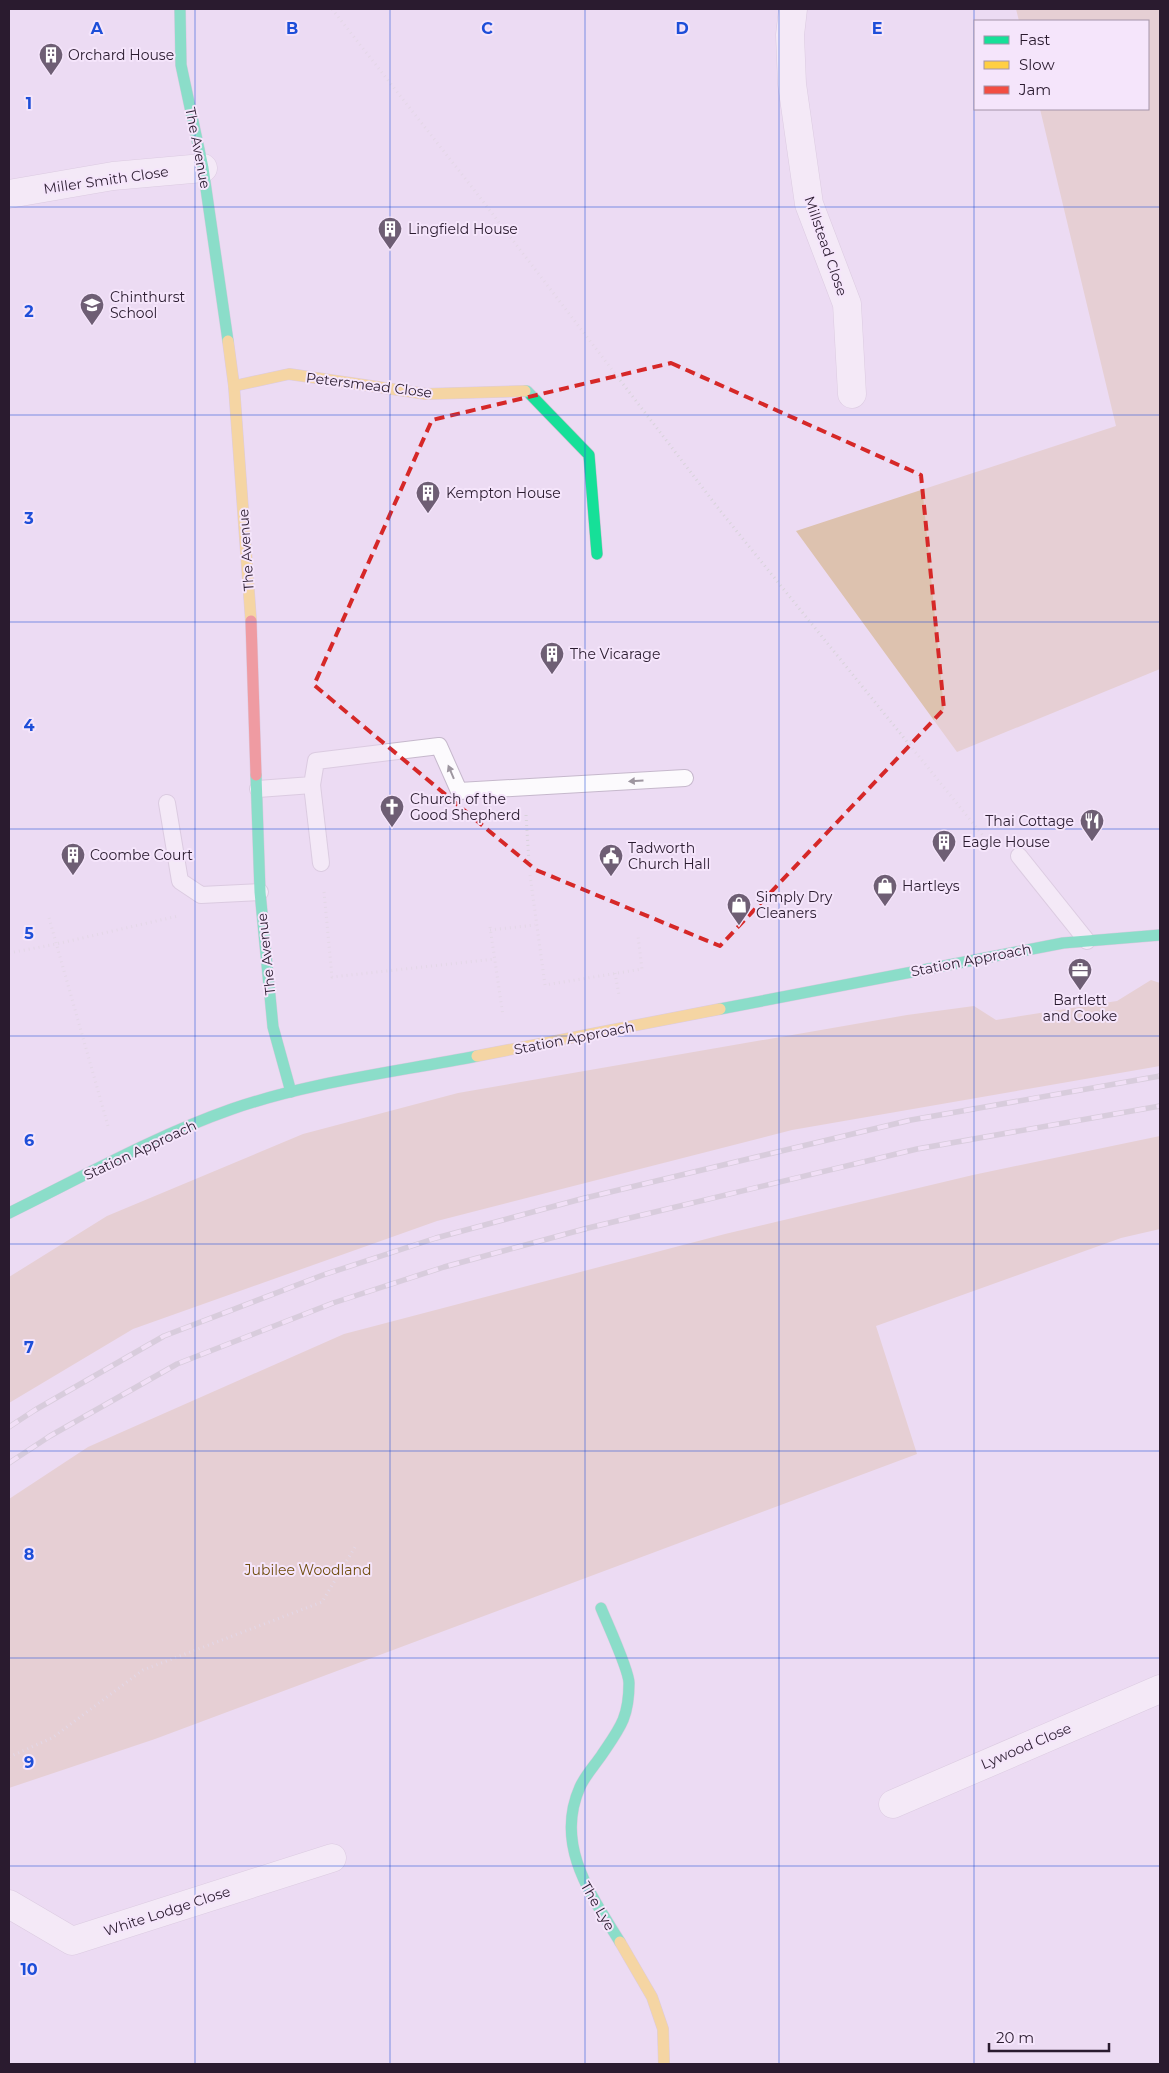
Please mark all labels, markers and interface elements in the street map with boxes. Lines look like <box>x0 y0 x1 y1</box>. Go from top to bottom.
text: A <box>90 19 104 38</box>
text: B <box>286 19 298 38</box>
text: C <box>481 19 493 38</box>
text: D <box>675 19 689 38</box>
text: E <box>872 19 882 38</box>
legend <box>974 20 1149 110</box>
text: Fast <box>1019 30 1050 49</box>
building icon: Orchard House <box>38 42 64 76</box>
place label: Orchard House <box>68 46 174 64</box>
text: Slow <box>1019 55 1055 74</box>
text: Jam <box>1018 80 1051 99</box>
text: 1 <box>26 94 32 113</box>
street label: The Avenue <box>181 106 215 190</box>
street label: Miller Smith Close <box>42 162 170 198</box>
street label: Millstead Close <box>801 194 851 298</box>
building icon: Lingfield House <box>377 216 403 250</box>
place label: Lingfield House <box>408 220 518 238</box>
place label: Chinthurst School <box>110 288 186 322</box>
school or university icon: Chinthurst School <box>79 292 105 326</box>
text: 2 <box>24 302 34 321</box>
street label: Petersmead Close <box>305 368 433 402</box>
building icon: Kempton House <box>415 480 441 514</box>
place label: Kempton House <box>446 484 561 502</box>
street label: The Avenue <box>234 508 258 592</box>
text: 3 <box>23 509 34 528</box>
building icon: The Vicarage <box>539 641 565 675</box>
place label: The Vicarage <box>570 645 660 663</box>
text: 4 <box>23 716 35 735</box>
one-way arrow <box>446 765 454 779</box>
one-way arrow <box>628 778 644 786</box>
place label: Church of the Good Shepherd <box>410 790 520 824</box>
church icon: Church of the Good Shepherd <box>379 794 405 828</box>
restaurant icon: Thai Cottage <box>1079 808 1105 842</box>
place label: Thai Cottage <box>985 812 1074 830</box>
building icon: Eagle House <box>931 829 957 863</box>
place label: Eagle House <box>962 833 1050 851</box>
place label: Tadworth Church Hall <box>628 839 710 873</box>
building icon: Coombe Court <box>60 842 86 876</box>
public building icon: Tadworth Church Hall <box>598 843 624 877</box>
place label: Coombe Court <box>90 846 193 864</box>
shop icon: Hartleys <box>872 873 898 907</box>
place label: Hartleys <box>902 877 960 895</box>
place label: Simply Dry Cleaners <box>756 888 833 922</box>
shop icon: Simply Dry Cleaners <box>726 892 752 926</box>
street label: The Avenue <box>253 912 279 996</box>
text: 5 <box>24 924 34 943</box>
street label: Station Approach <box>909 939 1033 981</box>
office icon: Bartlett and Cooke <box>1067 957 1093 991</box>
place label: Bartlett and Cooke <box>1043 991 1117 1025</box>
street label: Station Approach <box>512 1017 636 1059</box>
street label: Station Approach <box>81 1116 199 1184</box>
text: 6 <box>24 1131 34 1150</box>
text: 7 <box>24 1338 34 1357</box>
text: 8 <box>24 1545 34 1564</box>
park label: Jubilee Woodland <box>244 1561 371 1579</box>
street label: Lywood Close <box>978 1719 1074 1773</box>
text: 9 <box>24 1753 34 1772</box>
street label: The Lye <box>577 1878 619 1934</box>
street label: White Lodge Close <box>102 1882 232 1940</box>
text: 10 <box>20 1960 38 1979</box>
scale bar <box>989 2020 1109 2052</box>
text: 20 m <box>996 2028 1034 2047</box>

